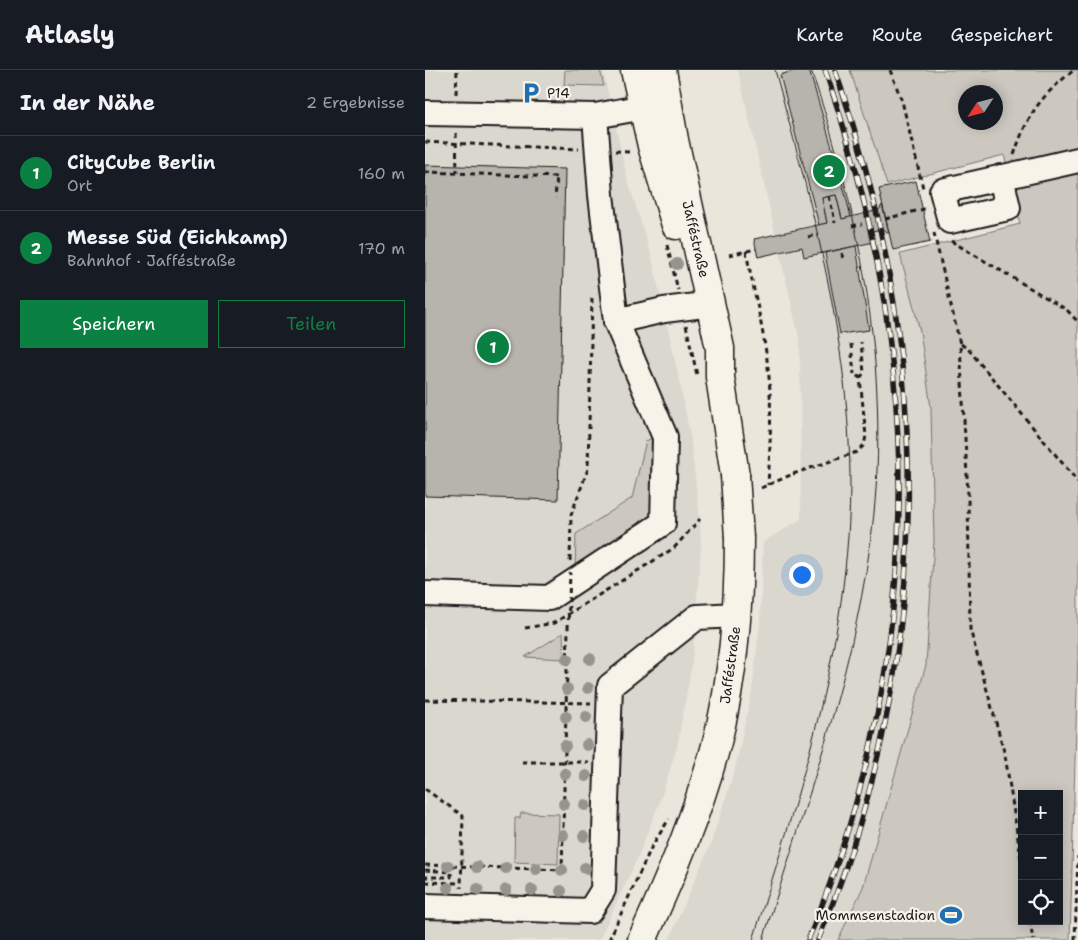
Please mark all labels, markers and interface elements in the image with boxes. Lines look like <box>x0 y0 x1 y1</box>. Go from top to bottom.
text: Atlasly <box>25 19 115 51</box>
text: Karte <box>796 23 844 47</box>
text: Route <box>872 23 923 47</box>
text: Gespeichert <box>951 23 1053 47</box>
parking icon: P14 <box>518 80 544 106</box>
place label: P14 <box>547 84 570 102</box>
north arrow <box>958 85 1003 130</box>
text: In der Nähe <box>20 89 155 117</box>
text: 2 Ergebnisse <box>306 92 405 113</box>
text: CityCube Berlin <box>67 150 216 175</box>
pin: 2 <box>813 152 845 190</box>
text: 1 <box>32 163 40 184</box>
text: 160 m <box>358 163 405 184</box>
text: Ort <box>67 175 93 196</box>
street label: Jafféstraße <box>678 199 714 279</box>
text: Messe Süd (Eichkamp) <box>67 225 288 250</box>
text: 2 <box>30 238 42 259</box>
text: 170 m <box>358 238 405 259</box>
text: Bahnhof · Jafféstraße <box>67 250 236 271</box>
button: Speichern <box>20 300 208 348</box>
button: Teilen <box>218 300 405 348</box>
pin: 1 <box>477 328 509 366</box>
your location <box>789 562 815 588</box>
street label: Jafféstraße <box>716 625 744 705</box>
map controls <box>1018 790 1063 925</box>
button: + <box>1018 790 1063 835</box>
button: − <box>1018 835 1063 880</box>
button: locate <box>1018 880 1063 925</box>
sports icon: Mommsenstadion <box>938 902 964 928</box>
place label: Mommsenstadion <box>816 906 935 924</box>

